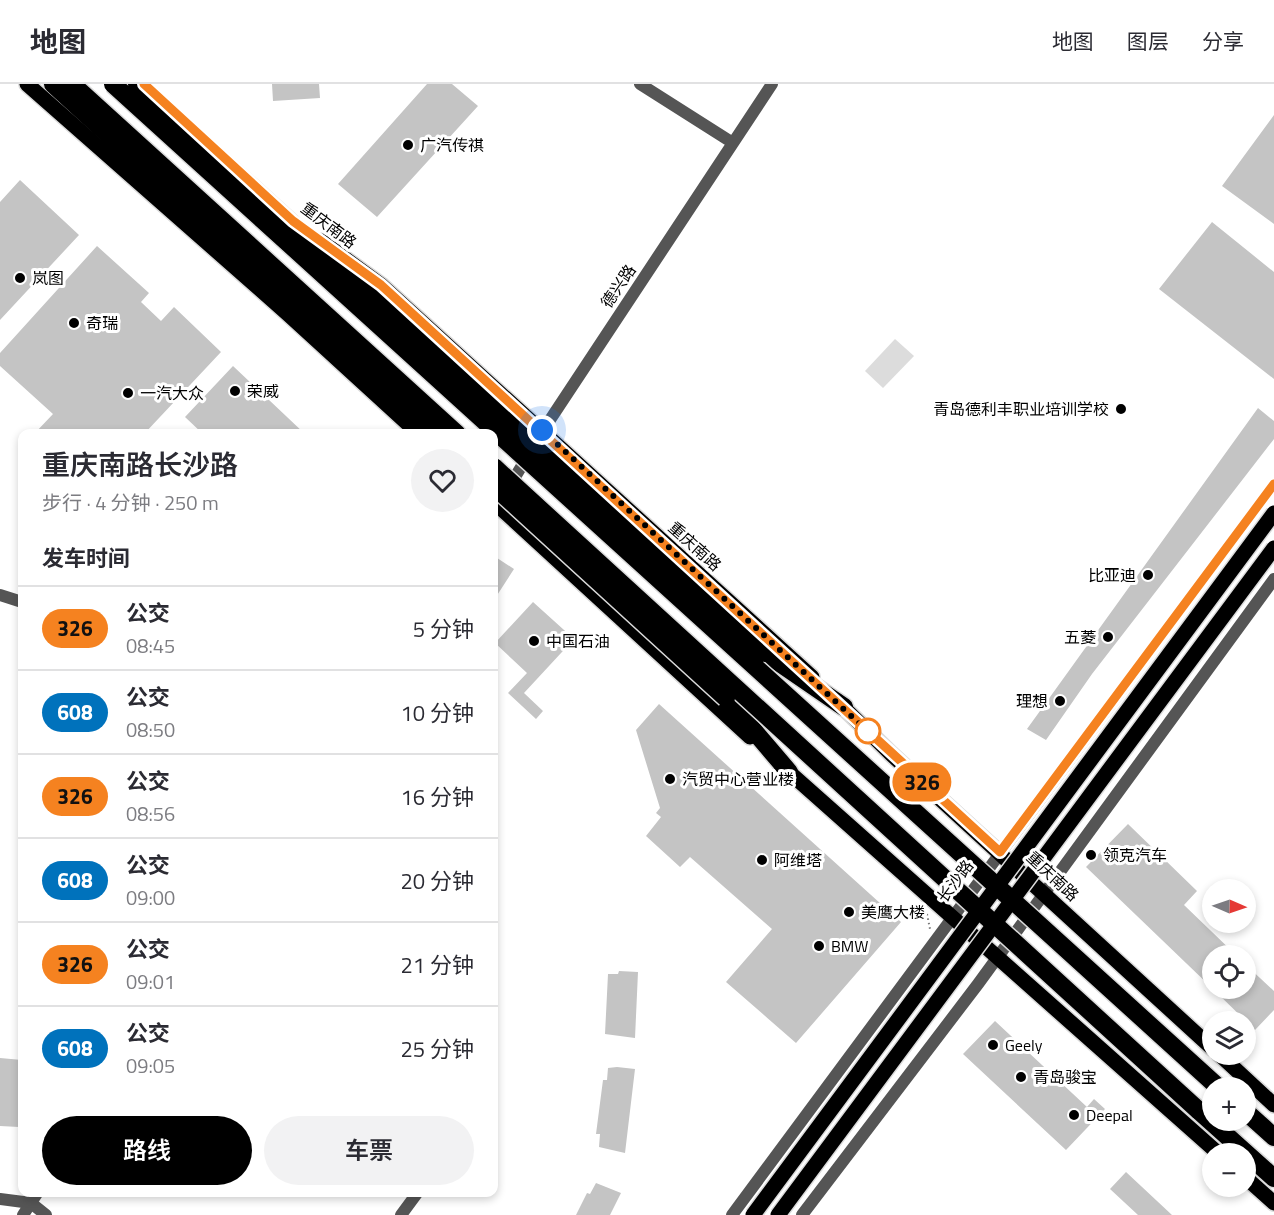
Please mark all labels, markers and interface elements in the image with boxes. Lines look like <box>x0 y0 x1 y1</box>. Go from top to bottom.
text: 地图 <box>30 20 86 63</box>
text: 地图 <box>1052 25 1094 57</box>
text: 图层 <box>1127 25 1169 57</box>
text: 分享 <box>1202 25 1244 57</box>
place label: 广汽传祺 <box>420 133 484 157</box>
marker: 广汽传祺 <box>401 138 415 152</box>
street label: 重庆南路 <box>296 196 362 254</box>
street label: 德兴路 <box>595 259 641 313</box>
place label: 岚图 <box>32 266 64 290</box>
marker: 岚图 <box>13 271 27 285</box>
place label: 奇瑞 <box>86 311 118 335</box>
marker: 奇瑞 <box>67 316 81 330</box>
place label: 荣威 <box>247 379 279 403</box>
place label: 一汽大众 <box>140 381 204 405</box>
marker: 荣威 <box>228 384 242 398</box>
marker: 一汽大众 <box>121 386 135 400</box>
place label: 青岛德利丰职业培训学校 <box>933 397 1109 421</box>
marker: 青岛德利丰职业培训学校 <box>1114 402 1128 416</box>
your location <box>527 415 557 445</box>
text: 重庆南路长沙路 <box>42 443 238 486</box>
button: heart <box>411 449 474 512</box>
text: 步行 · 4 分钟 · 250 m <box>42 487 219 518</box>
street label: 重庆南路 <box>663 516 727 576</box>
text: 发车时间 <box>42 541 130 575</box>
place label: 比亚迪 <box>1088 563 1136 587</box>
marker: 比亚迪 <box>1141 568 1155 582</box>
text: 公交 <box>126 596 170 630</box>
text: 326 <box>57 612 93 644</box>
text: 5 分钟 <box>413 612 474 646</box>
place label: 五菱 <box>1064 625 1096 649</box>
place label: 中国石油 <box>546 629 610 653</box>
text: 08:45 <box>126 630 175 661</box>
marker: 五菱 <box>1101 630 1115 644</box>
marker: 中国石油 <box>527 634 541 648</box>
text: 公交 <box>126 680 170 714</box>
place label: 理想 <box>1016 689 1048 713</box>
marker: 理想 <box>1053 694 1067 708</box>
text: 608 <box>57 696 93 728</box>
text: 10 分钟 <box>401 696 474 730</box>
text: 08:50 <box>126 714 175 745</box>
unlabelled marker <box>855 718 881 744</box>
line badge: 326 <box>888 762 956 802</box>
text: 公交 <box>126 764 170 798</box>
text: 326 <box>904 766 940 798</box>
place label: 汽贸中心营业楼 <box>682 767 794 791</box>
marker: 汽贸中心营业楼 <box>663 772 677 786</box>
text: 326 <box>57 780 93 812</box>
text: 16 分钟 <box>401 780 474 814</box>
text: 08:56 <box>126 798 175 829</box>
place label: 领克汽车 <box>1103 843 1167 867</box>
street label: 重庆南路 <box>1021 845 1085 907</box>
text: 公交 <box>126 848 170 882</box>
place label: 阿维塔 <box>774 848 822 872</box>
marker: 领克汽车 <box>1084 848 1098 862</box>
marker: 阿维塔 <box>755 853 769 867</box>
street label: 长沙路 <box>931 855 979 907</box>
text: 608 <box>57 864 93 896</box>
text: 20 分钟 <box>401 864 474 898</box>
north arrow <box>1202 879 1256 933</box>
map controls <box>1202 879 1256 1197</box>
text: 09:00 <box>126 882 175 913</box>
place label: 美鹰大楼 <box>861 900 925 924</box>
marker: 美鹰大楼 <box>842 905 856 919</box>
text: 公交 <box>126 932 170 966</box>
place label: BMW <box>831 934 868 958</box>
marker: BMW <box>812 939 826 953</box>
button: locate <box>1202 945 1256 999</box>
text: 326 <box>57 948 93 980</box>
text: 21 分钟 <box>401 948 474 982</box>
text: 09:01 <box>126 966 175 997</box>
button: layers <box>1202 1011 1256 1065</box>
text: 公交 <box>126 1016 170 1050</box>
text: 608 <box>57 1032 93 1064</box>
text: 25 分钟 <box>401 1032 474 1066</box>
place label: Geely <box>1005 1033 1043 1057</box>
marker: Geely <box>986 1038 1000 1052</box>
text: 09:05 <box>126 1050 175 1081</box>
place label: 青岛骏宝 <box>1033 1065 1097 1089</box>
marker: 青岛骏宝 <box>1014 1070 1028 1084</box>
button: + <box>1202 1077 1256 1131</box>
place label: Deepal <box>1086 1103 1133 1127</box>
marker: Deepal <box>1067 1108 1081 1122</box>
button: 路线 <box>42 1116 252 1185</box>
button: 车票 <box>264 1116 474 1185</box>
button: − <box>1202 1143 1256 1197</box>

